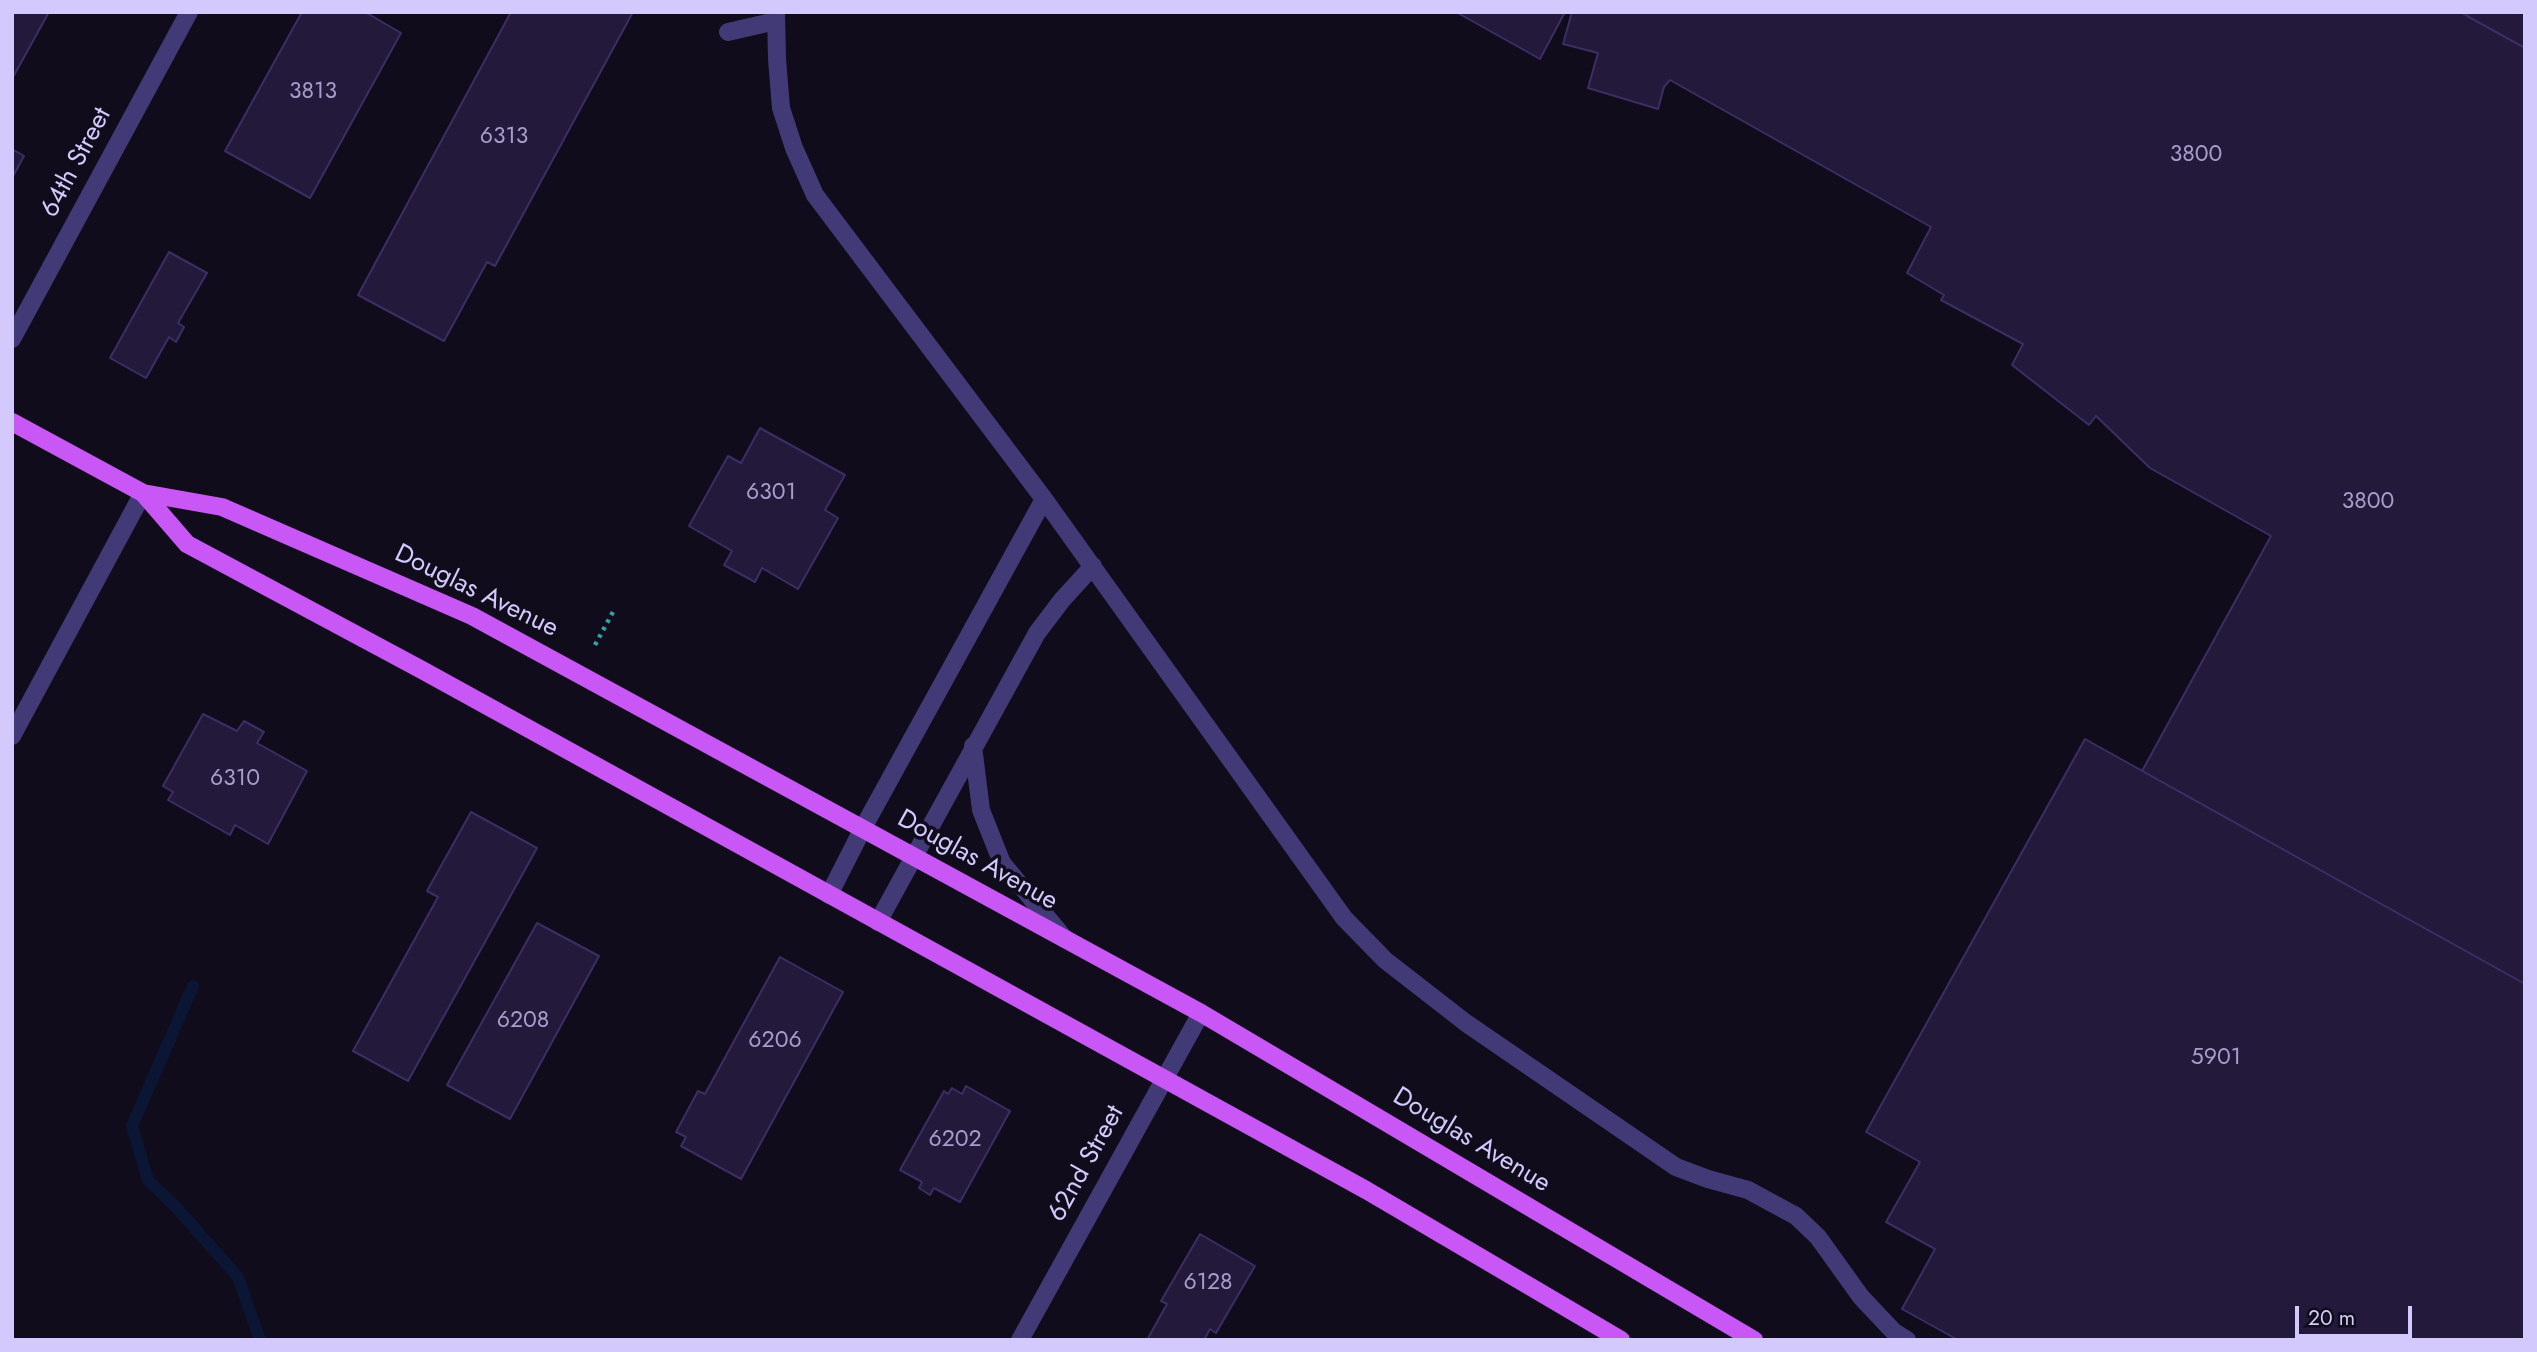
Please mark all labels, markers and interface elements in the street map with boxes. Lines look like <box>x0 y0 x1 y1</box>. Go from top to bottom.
house number: 3813 <box>289 78 337 106</box>
street label: 64th Street <box>35 103 119 223</box>
house number: 6313 <box>480 123 528 151</box>
house number: 3800 <box>2170 141 2222 169</box>
house number: 6301 <box>746 479 796 507</box>
house number: 3800 <box>2342 488 2394 516</box>
street label: Douglas Avenue <box>389 539 563 645</box>
house number: 6310 <box>210 765 260 793</box>
street label: Douglas Avenue <box>892 804 1062 918</box>
house number: 6208 <box>497 1007 549 1035</box>
house number: 6206 <box>748 1027 802 1055</box>
house number: 5901 <box>2191 1044 2241 1072</box>
street label: Douglas Avenue <box>1387 1082 1555 1200</box>
street label: 62nd Street <box>1042 1100 1132 1228</box>
house number: 6202 <box>928 1126 982 1154</box>
house number: 6128 <box>1183 1269 1233 1297</box>
scale bar <box>2299 1292 2416 1336</box>
text: 20 m <box>2308 1303 2355 1333</box>

